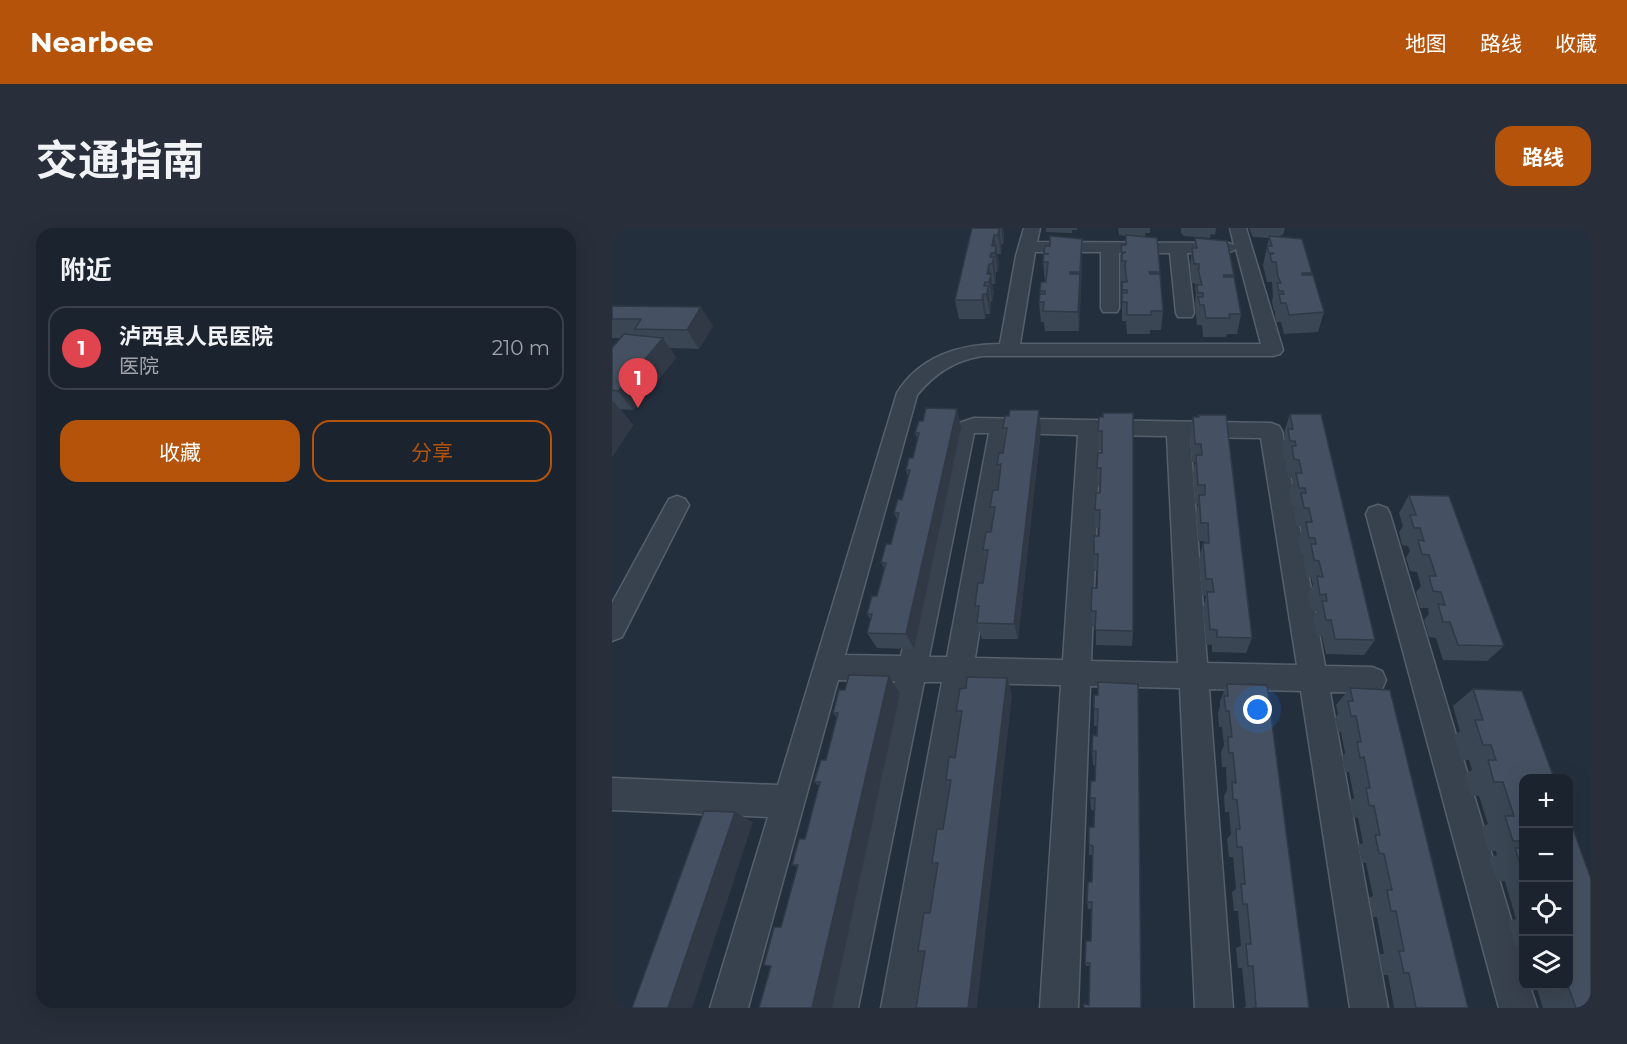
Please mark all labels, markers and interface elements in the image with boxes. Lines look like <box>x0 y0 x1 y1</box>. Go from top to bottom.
text: Nearbee <box>30 25 154 59</box>
text: 地图 <box>1405 31 1447 56</box>
text: 路线 <box>1480 31 1522 56</box>
text: 收藏 <box>1555 31 1597 56</box>
button: 路线 <box>1495 126 1591 186</box>
text: 交通指南 <box>36 134 204 186</box>
text: 附近 <box>60 254 112 286</box>
text: 泸西县人民医院 <box>119 323 273 350</box>
text: 1 <box>78 336 85 360</box>
text: 210 m <box>492 336 550 360</box>
text: 医院 <box>119 354 159 378</box>
pin: 1 <box>618 358 658 408</box>
button: 收藏 <box>60 420 300 482</box>
button: 分享 <box>312 420 552 482</box>
your location <box>1243 695 1272 724</box>
map controls <box>1519 774 1573 990</box>
button: + <box>1519 774 1573 828</box>
button: − <box>1519 828 1573 882</box>
button: locate <box>1519 882 1573 936</box>
button: layers <box>1519 936 1573 990</box>

